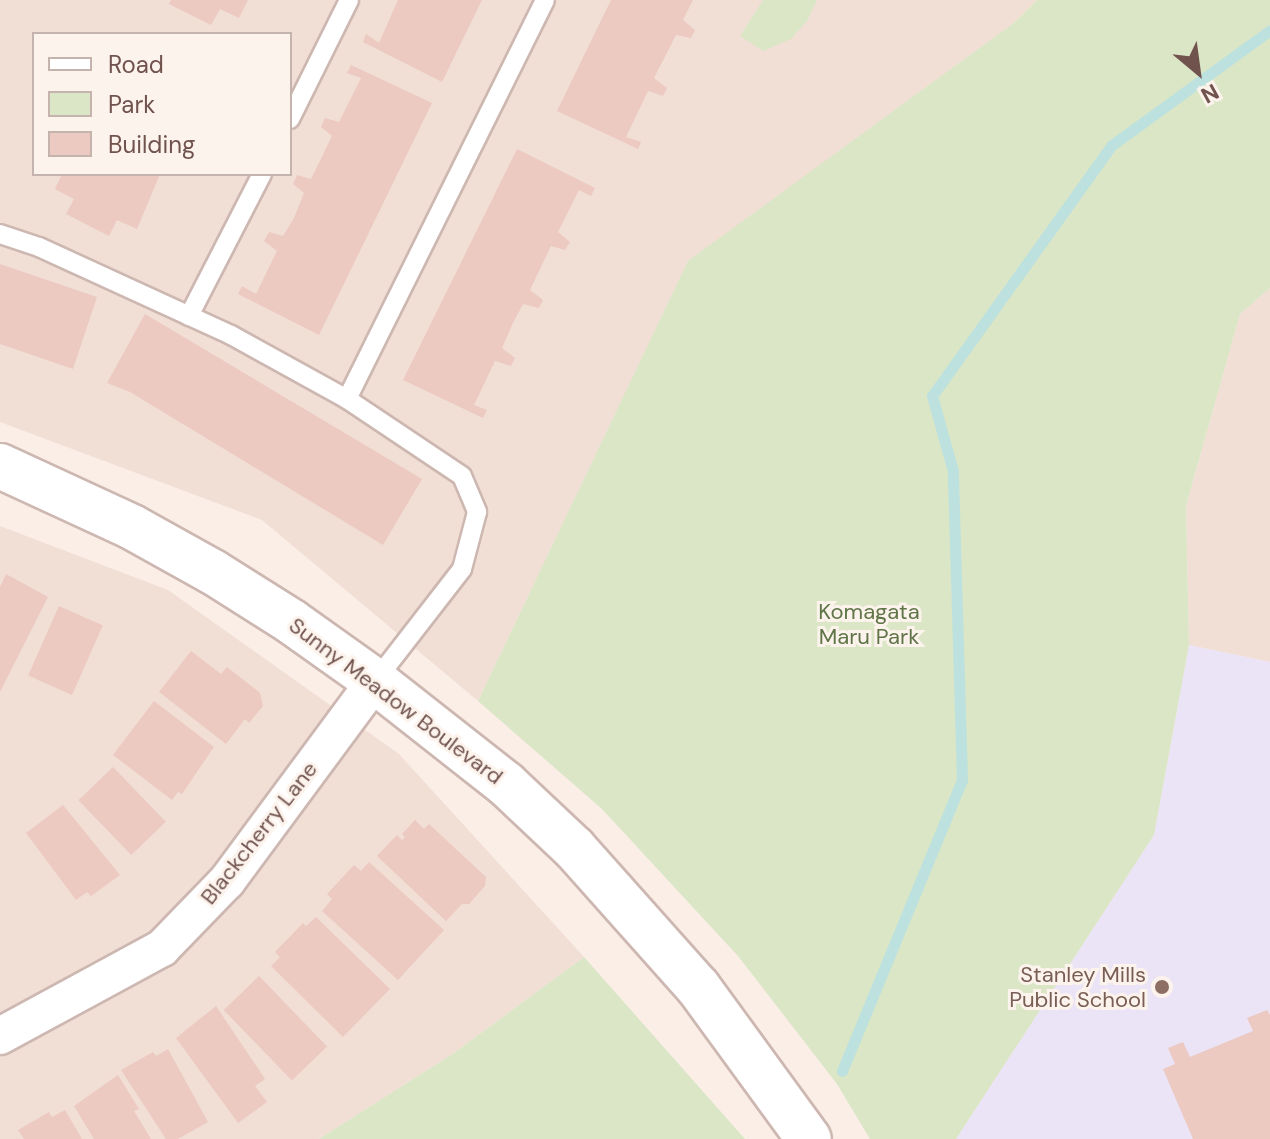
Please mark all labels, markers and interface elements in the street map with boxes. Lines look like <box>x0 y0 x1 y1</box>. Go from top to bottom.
legend <box>32 32 292 176</box>
north arrow <box>1158 32 1238 112</box>
text: Road <box>108 49 164 80</box>
text: N <box>1196 77 1224 110</box>
text: Park <box>108 89 155 120</box>
text: Building <box>108 129 195 160</box>
park label: Komagata Maru Park <box>818 598 920 650</box>
street label: Sunny Meadow Boulevard <box>284 612 508 790</box>
street label: Blackcherry Lane <box>195 756 323 910</box>
place label: Stanley Mills Public School <box>1009 961 1146 1012</box>
marker: Stanley Mills Public School <box>1153 978 1171 996</box>

